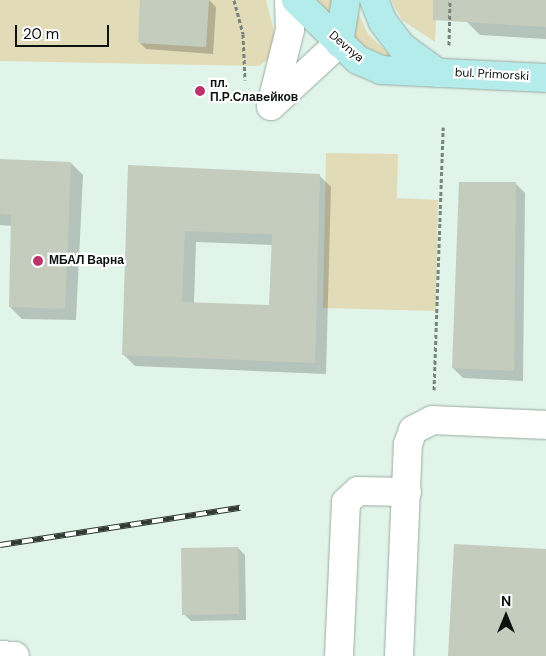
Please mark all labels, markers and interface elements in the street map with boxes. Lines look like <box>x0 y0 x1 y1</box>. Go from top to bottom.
scale bar <box>18 15 111 47</box>
text: 20 m <box>23 24 59 44</box>
street label: Devnya <box>326 28 366 66</box>
street label: bul. Primorski <box>455 66 529 84</box>
place label: пл. П.Р.Славeйков <box>210 77 298 105</box>
marker: пл. П.Р.Славeйков <box>194 85 206 97</box>
marker: МБАЛ Варна <box>31 254 45 268</box>
place label: МБАЛ Варна <box>49 254 124 268</box>
north arrow <box>481 591 531 641</box>
text: N <box>501 592 511 610</box>

